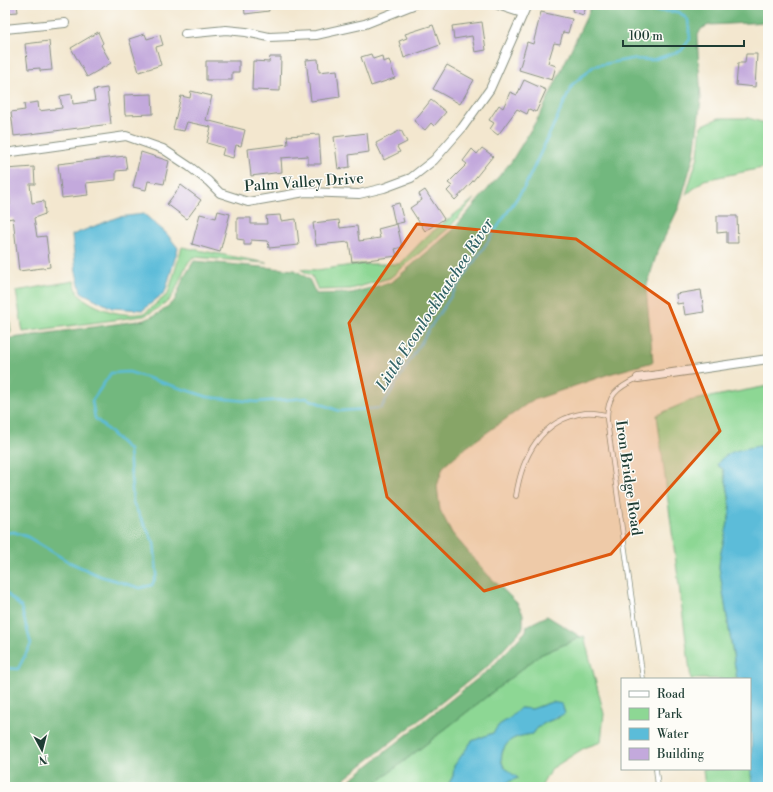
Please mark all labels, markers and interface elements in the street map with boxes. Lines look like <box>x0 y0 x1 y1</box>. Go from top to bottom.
scale bar <box>623 22 744 48</box>
text: 100 m <box>629 29 663 44</box>
street label: Palm Valley Drive <box>244 169 364 196</box>
water label: Little Econlockhatchee River <box>371 214 499 395</box>
street label: Iron Bridge Road <box>611 419 646 537</box>
legend <box>621 678 751 770</box>
text: Road <box>657 687 685 702</box>
text: Park <box>657 707 683 722</box>
text: Water <box>656 727 689 742</box>
north arrow <box>22 730 62 770</box>
text: Building <box>656 747 705 762</box>
text: N <box>38 751 48 766</box>

